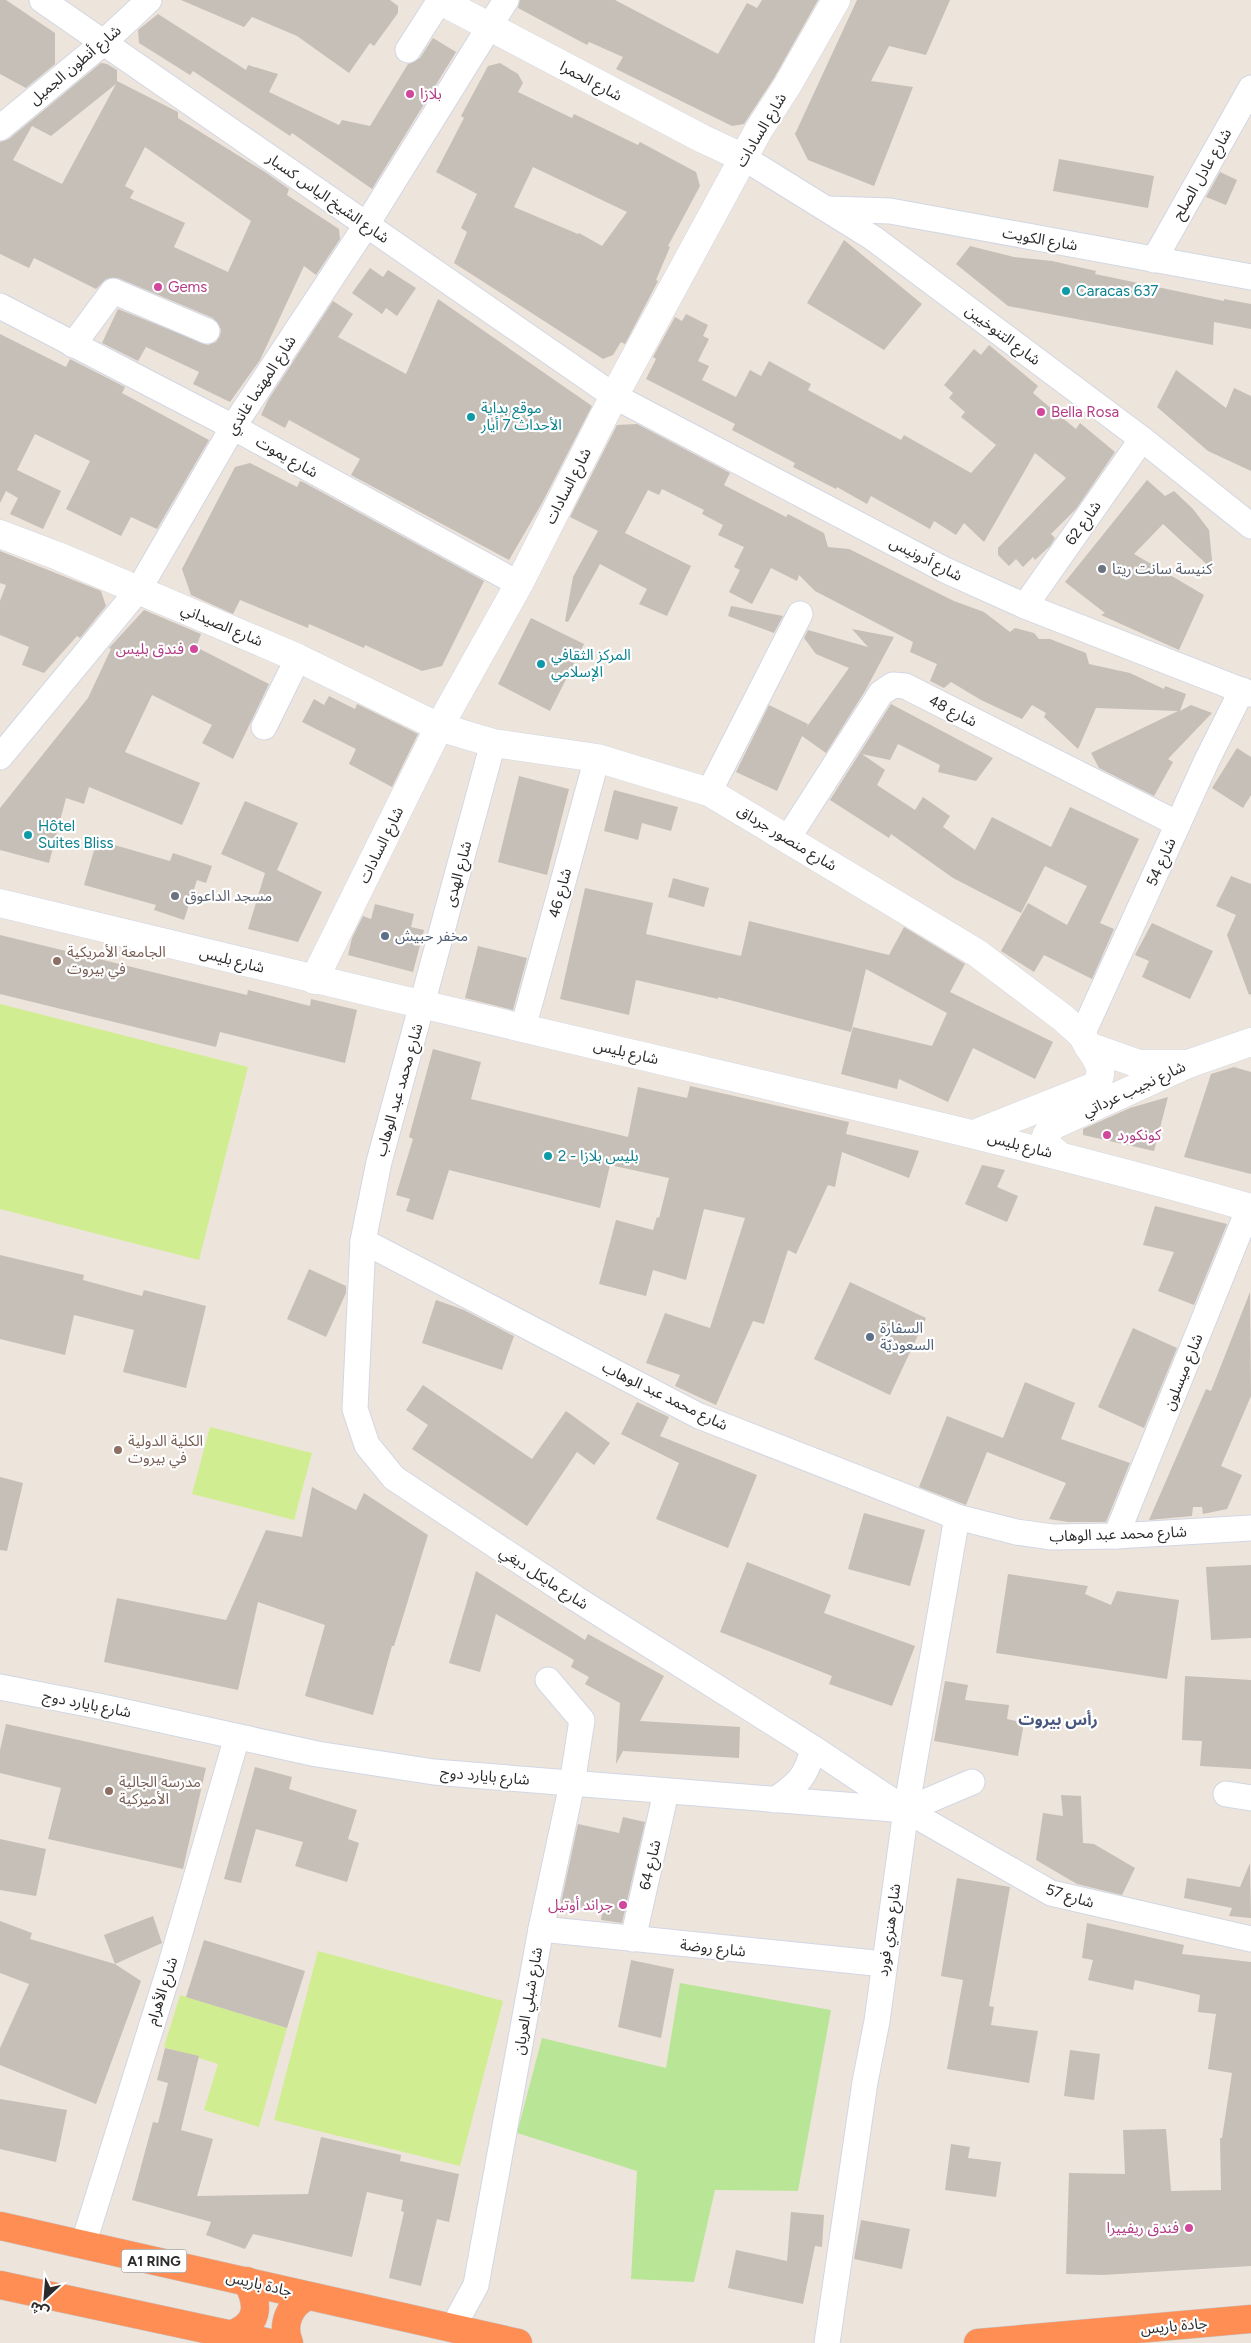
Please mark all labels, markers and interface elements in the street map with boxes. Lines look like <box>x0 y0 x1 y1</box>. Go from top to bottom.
street label: شارع أنطون الجميل <box>25 21 127 111</box>
street label: شارع الحمرا <box>555 57 625 108</box>
place label: بلازا <box>420 85 442 103</box>
marker: بلازا <box>404 88 416 100</box>
street label: شارع السادات <box>732 90 793 172</box>
street label: شارع عادل الصلح <box>1169 125 1238 224</box>
street label: شارع الشيخ الياس كسبار <box>261 148 393 250</box>
street label: شارع الكويت <box>1000 224 1079 257</box>
place label: Gems <box>168 278 207 296</box>
marker: Gems <box>152 281 164 293</box>
place label: Caracas 637 <box>1076 282 1158 300</box>
marker: Caracas 637 <box>1060 285 1072 297</box>
street label: شارع التنوخيين <box>960 301 1044 372</box>
street label: شارع المهتما غاندي <box>222 332 302 439</box>
place label: موقع بداية الأحداث 7 أيار <box>480 399 562 434</box>
place label: Bella Rosa <box>1051 403 1119 421</box>
marker: Bella Rosa <box>1035 406 1047 418</box>
marker: موقع بداية الأحداث 7 أيار <box>465 411 477 423</box>
street label: شارع يموت <box>251 433 321 484</box>
street label: شارع السادات <box>541 445 598 528</box>
street label: شارع 62 <box>1061 497 1107 550</box>
street label: شارع أدونيس <box>885 533 965 588</box>
place label: كنيسة سانت ريتا <box>1112 560 1213 578</box>
marker: كنيسة سانت ريتا <box>1096 563 1108 575</box>
street label: شارع الصيداني <box>177 600 266 653</box>
place label: فندق بليس <box>116 640 184 658</box>
marker: فندق بليس <box>188 643 200 655</box>
place label: المركز الثقافي الإسلامي <box>551 646 631 683</box>
marker: المركز الثقافي الإسلامي <box>535 658 547 670</box>
street label: شارع 48 <box>925 691 980 733</box>
street label: شارع منصور جرداق <box>732 801 840 878</box>
street label: شارع السادات <box>355 803 410 888</box>
place label: Hôtel Suites Bliss <box>38 817 114 852</box>
marker: Hôtel Suites Bliss <box>22 829 34 841</box>
street label: شارع 54 <box>1142 835 1182 890</box>
street label: شارع الهدى <box>441 839 478 910</box>
street label: شارع 46 <box>545 866 578 921</box>
place label: مسجد الداعوق <box>185 887 272 905</box>
marker: مسجد الداعوق <box>169 890 181 902</box>
place label: مخفر حبيش <box>395 927 468 945</box>
marker: مخفر حبيش <box>379 930 391 942</box>
place label: الجامعة الأمريكية في بيروت <box>67 943 166 980</box>
street label: شارع بليس <box>197 943 266 980</box>
marker: الجامعة الأمريكية في بيروت <box>51 955 63 967</box>
street label: شارع محمد عبد الوهاب <box>371 1021 430 1159</box>
street label: شارع بليس <box>591 1036 660 1071</box>
street label: شارع نجيب عرداتي <box>1080 1057 1190 1123</box>
place label: كونكورد <box>1117 1126 1162 1144</box>
street label: شارع بليس <box>985 1128 1054 1165</box>
marker: كونكورد <box>1101 1129 1113 1141</box>
place label: 2 - بليس بلازا <box>558 1147 639 1165</box>
marker: 2 - بليس بلازا <box>542 1150 554 1162</box>
place label: السفارة السعوديّة <box>880 1319 934 1354</box>
marker: السفارة السعوديّة <box>864 1331 876 1343</box>
street label: شارع ميسلون <box>1159 1331 1209 1414</box>
street label: شارع محمد عبد الوهاب <box>598 1358 731 1437</box>
place label: الكلية الدولية في بيروت <box>128 1432 203 1469</box>
marker: الكلية الدولية في بيروت <box>112 1444 124 1456</box>
street label: شارع محمد عبد الوهاب <box>1049 1523 1187 1548</box>
street label: شارع مايكل دبغي <box>495 1543 592 1616</box>
street label: شارع بايارد دوج <box>41 1687 133 1724</box>
district label: رأس بيروت <box>1018 1710 1098 1729</box>
street label: شارع بايارد دوج <box>439 1763 531 1792</box>
place label: مدرسة الجالية الأميركية <box>119 1773 201 1808</box>
marker: مدرسة الجالية الأميركية <box>103 1785 115 1797</box>
street label: شارع 64 <box>636 1838 667 1892</box>
street label: شارع 57 <box>1043 1880 1097 1915</box>
street label: شارع هنري فورد <box>874 1882 907 1978</box>
place label: جراند أوتيل <box>548 1896 613 1914</box>
marker: جراند أوتيل <box>617 1899 629 1911</box>
street label: شارع روضة <box>679 1936 747 1963</box>
street label: شارع شبلي العريان <box>510 1946 549 2057</box>
street label: شارع الأهرام <box>143 1955 184 2028</box>
place label: فندق ريفييرا <box>1107 2219 1179 2237</box>
marker: فندق ريفييرا <box>1183 2222 1195 2234</box>
road number: A1 RING <box>122 2250 186 2272</box>
street label: جادة باريس <box>224 2268 294 2300</box>
north arrow <box>20 2273 70 2323</box>
text: ش <box>27 2297 52 2321</box>
street label: جادة باريس <box>1140 2314 1208 2338</box>

